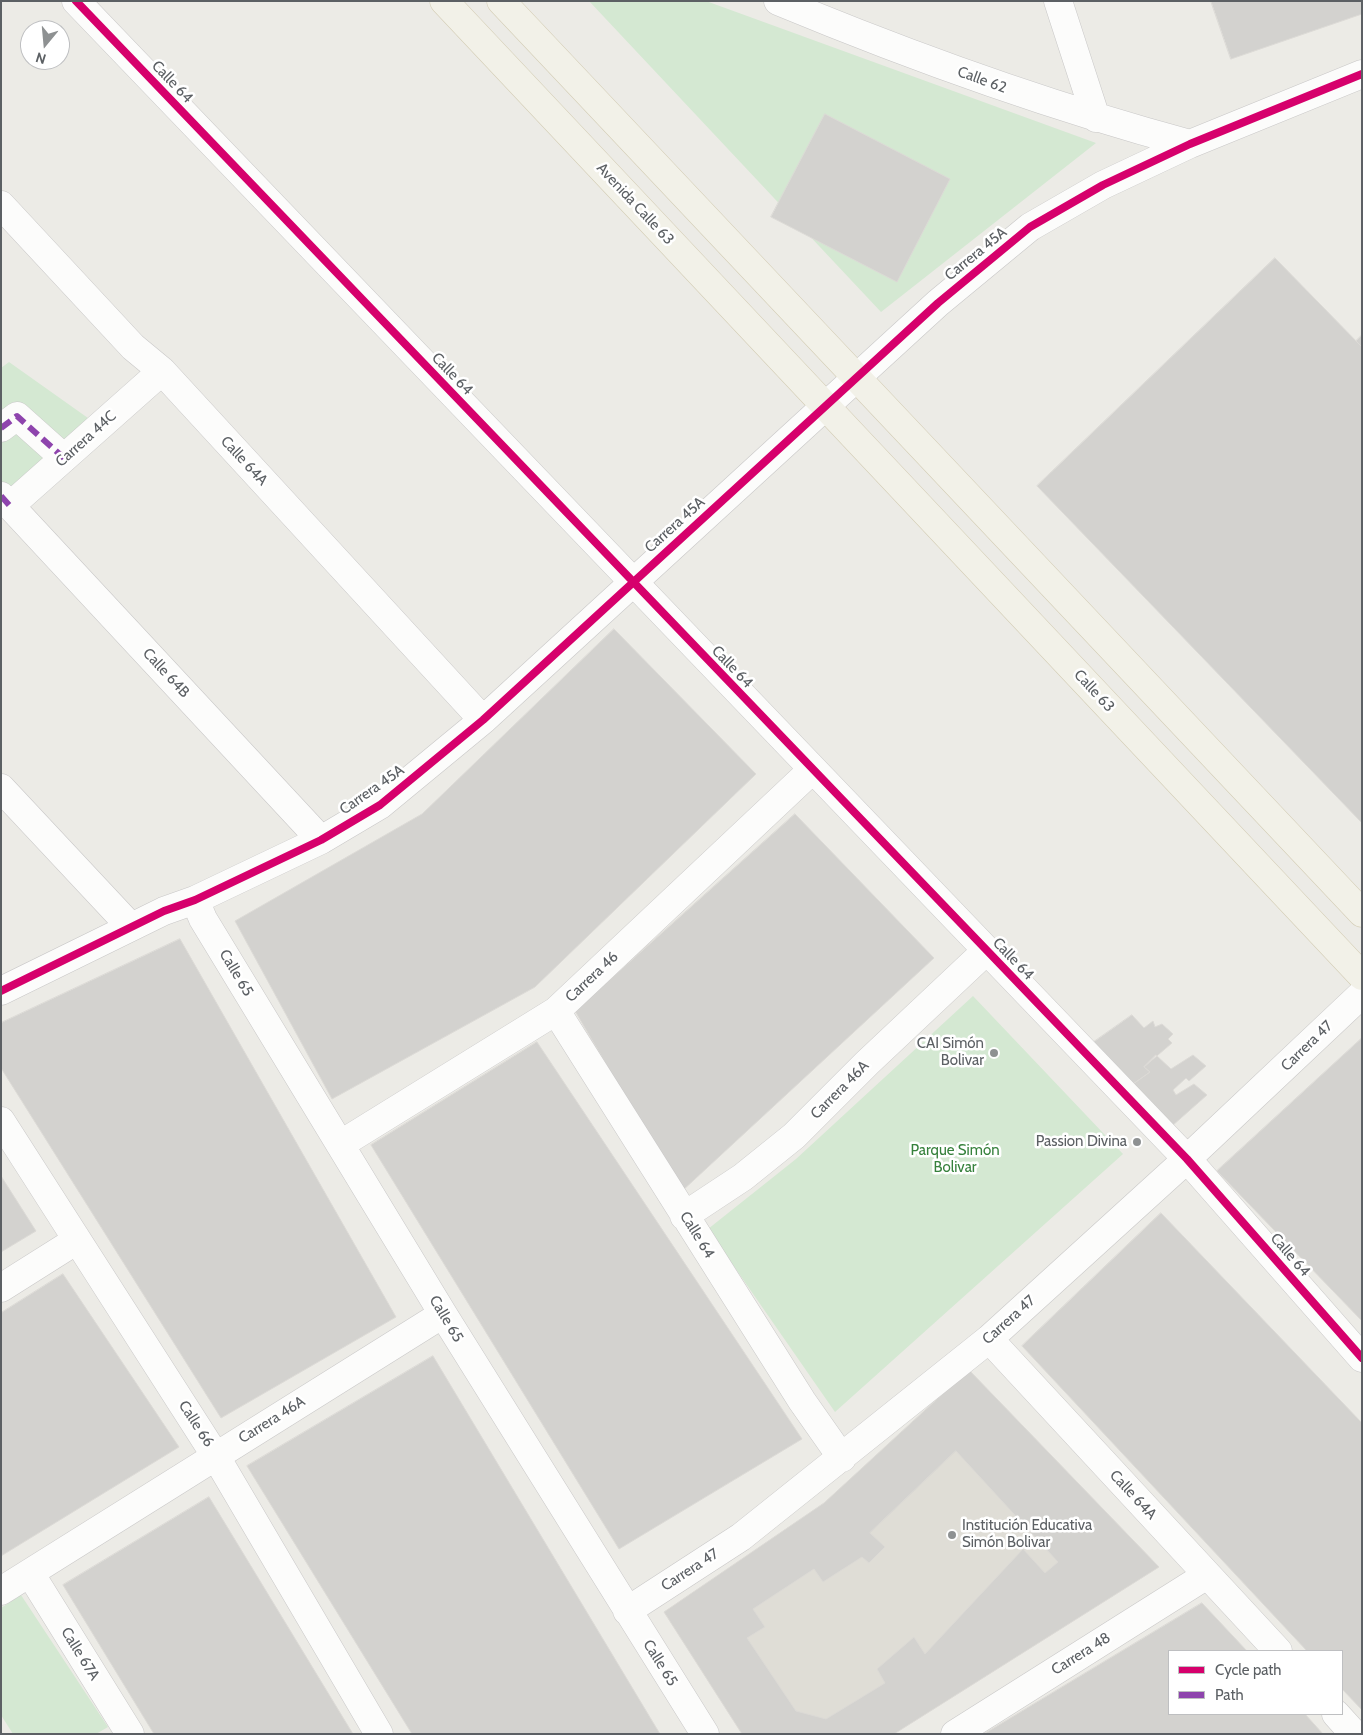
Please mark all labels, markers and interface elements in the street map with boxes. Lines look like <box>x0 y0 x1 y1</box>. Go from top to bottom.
north arrow <box>20 20 70 70</box>
text: N <box>34 48 48 68</box>
street label: Calle 64 <box>148 57 196 107</box>
street label: Calle 62 <box>955 63 1009 97</box>
street label: Avenida Calle 63 <box>593 159 677 249</box>
street label: Carrera 45A <box>941 224 1011 284</box>
street label: Calle 64 <box>428 349 476 399</box>
street label: Carrera 44C <box>52 407 120 471</box>
street label: Calle 64A <box>217 433 271 489</box>
street label: Carrera 45A <box>641 493 709 557</box>
street label: Calle 64 <box>708 642 756 692</box>
street label: Calle 64B <box>139 645 193 701</box>
street label: Calle 63 <box>1070 666 1118 716</box>
street label: Carrera 45A <box>336 761 408 819</box>
street label: Calle 64 <box>989 934 1037 984</box>
street label: Calle 65 <box>215 946 257 1000</box>
street label: Carrera 46 <box>562 948 622 1006</box>
street label: Carrera 47 <box>1277 1017 1337 1075</box>
place label: CAI Simón Bolivar <box>917 1035 984 1070</box>
marker: CAI Simón Bolivar <box>988 1047 1000 1059</box>
street label: Carrera 46A <box>807 1057 873 1123</box>
place label: Passion Divina <box>1036 1133 1127 1151</box>
marker: Passion Divina <box>1131 1136 1143 1148</box>
park label: Parque Simón Bolivar <box>910 1142 1000 1177</box>
street label: Calle 64 <box>676 1208 718 1262</box>
street label: Calle 64 <box>1266 1230 1314 1280</box>
street label: Calle 65 <box>425 1292 467 1346</box>
street label: Carrera 47 <box>979 1292 1039 1348</box>
street label: Carrera 46A <box>235 1392 309 1448</box>
street label: Calle 66 <box>174 1397 218 1451</box>
street label: Calle 64A <box>1106 1467 1160 1523</box>
place label: Institución Educativa Simón Bolivar <box>962 1517 1092 1552</box>
marker: Institución Educativa Simón Bolivar <box>946 1529 958 1541</box>
street label: Carrera 47 <box>658 1545 722 1595</box>
street label: Calle 67A <box>57 1624 103 1684</box>
street label: Carrera 48 <box>1048 1629 1114 1679</box>
street label: Calle 65 <box>639 1637 681 1689</box>
legend <box>1168 1650 1343 1715</box>
text: Cycle path <box>1215 1661 1281 1679</box>
text: Path <box>1215 1686 1244 1704</box>

